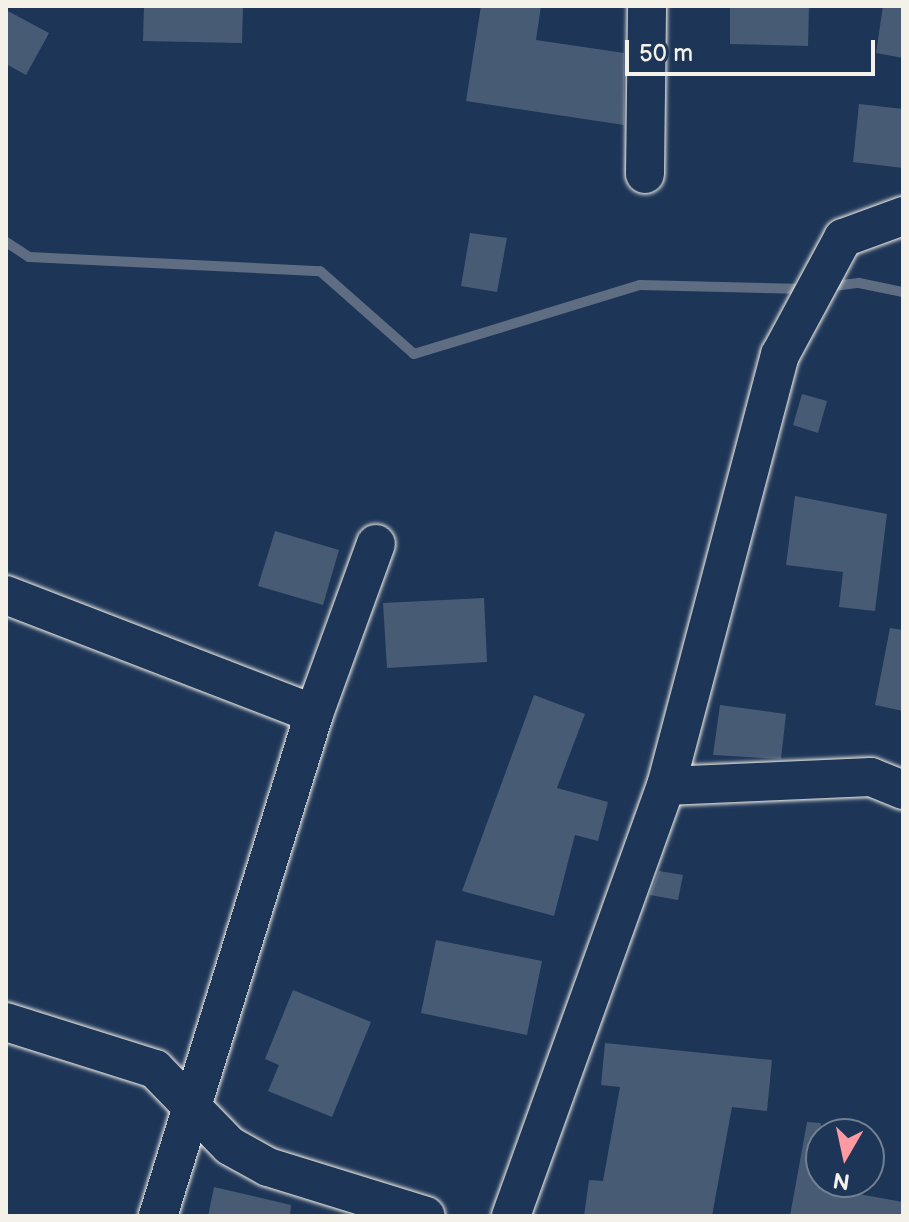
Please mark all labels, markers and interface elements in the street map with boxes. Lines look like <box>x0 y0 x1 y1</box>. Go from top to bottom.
scale bar <box>629 24 879 74</box>
text: 50 m <box>639 39 693 68</box>
north arrow <box>805 1118 885 1198</box>
text: N <box>831 1166 852 1195</box>

